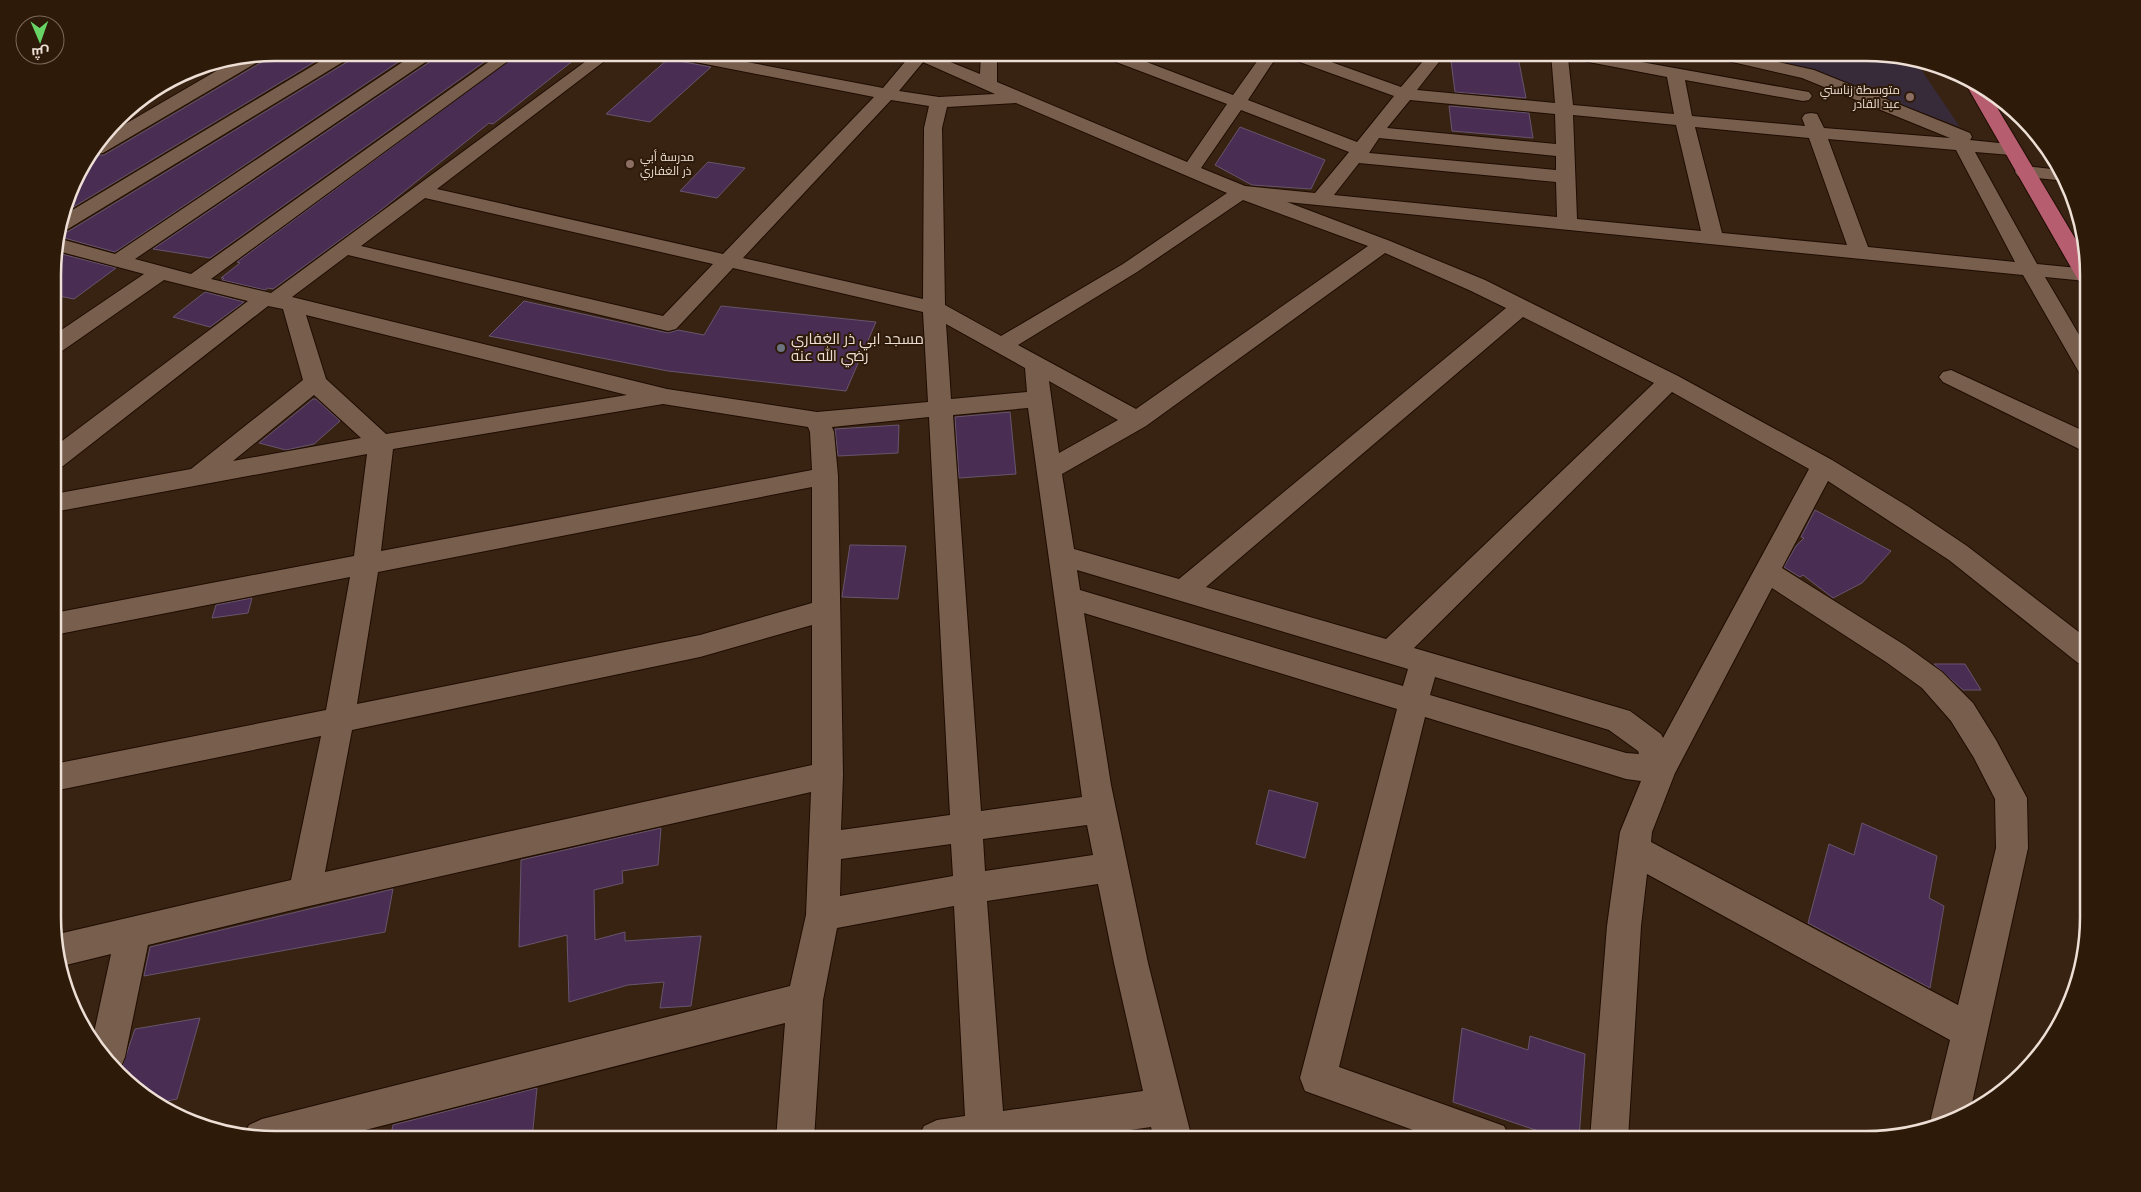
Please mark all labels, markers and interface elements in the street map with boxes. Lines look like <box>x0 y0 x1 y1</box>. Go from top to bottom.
north arrow <box>15 15 65 65</box>
text: ش <box>31 44 50 62</box>
place label: متوسطة زناسني عبد القادر <box>1820 82 1900 111</box>
marker: متوسطة زناسني عبد القادر <box>1904 91 1916 103</box>
place label: مدرسة أبي ذر الغفاري <box>640 149 694 181</box>
marker: مدرسة أبي ذر الغفاري <box>624 158 636 170</box>
place label: مسجد ابي ذر الغفاري رضي الله عنه <box>791 329 924 368</box>
marker: مسجد ابي ذر الغفاري رضي الله عنه <box>775 342 787 354</box>

